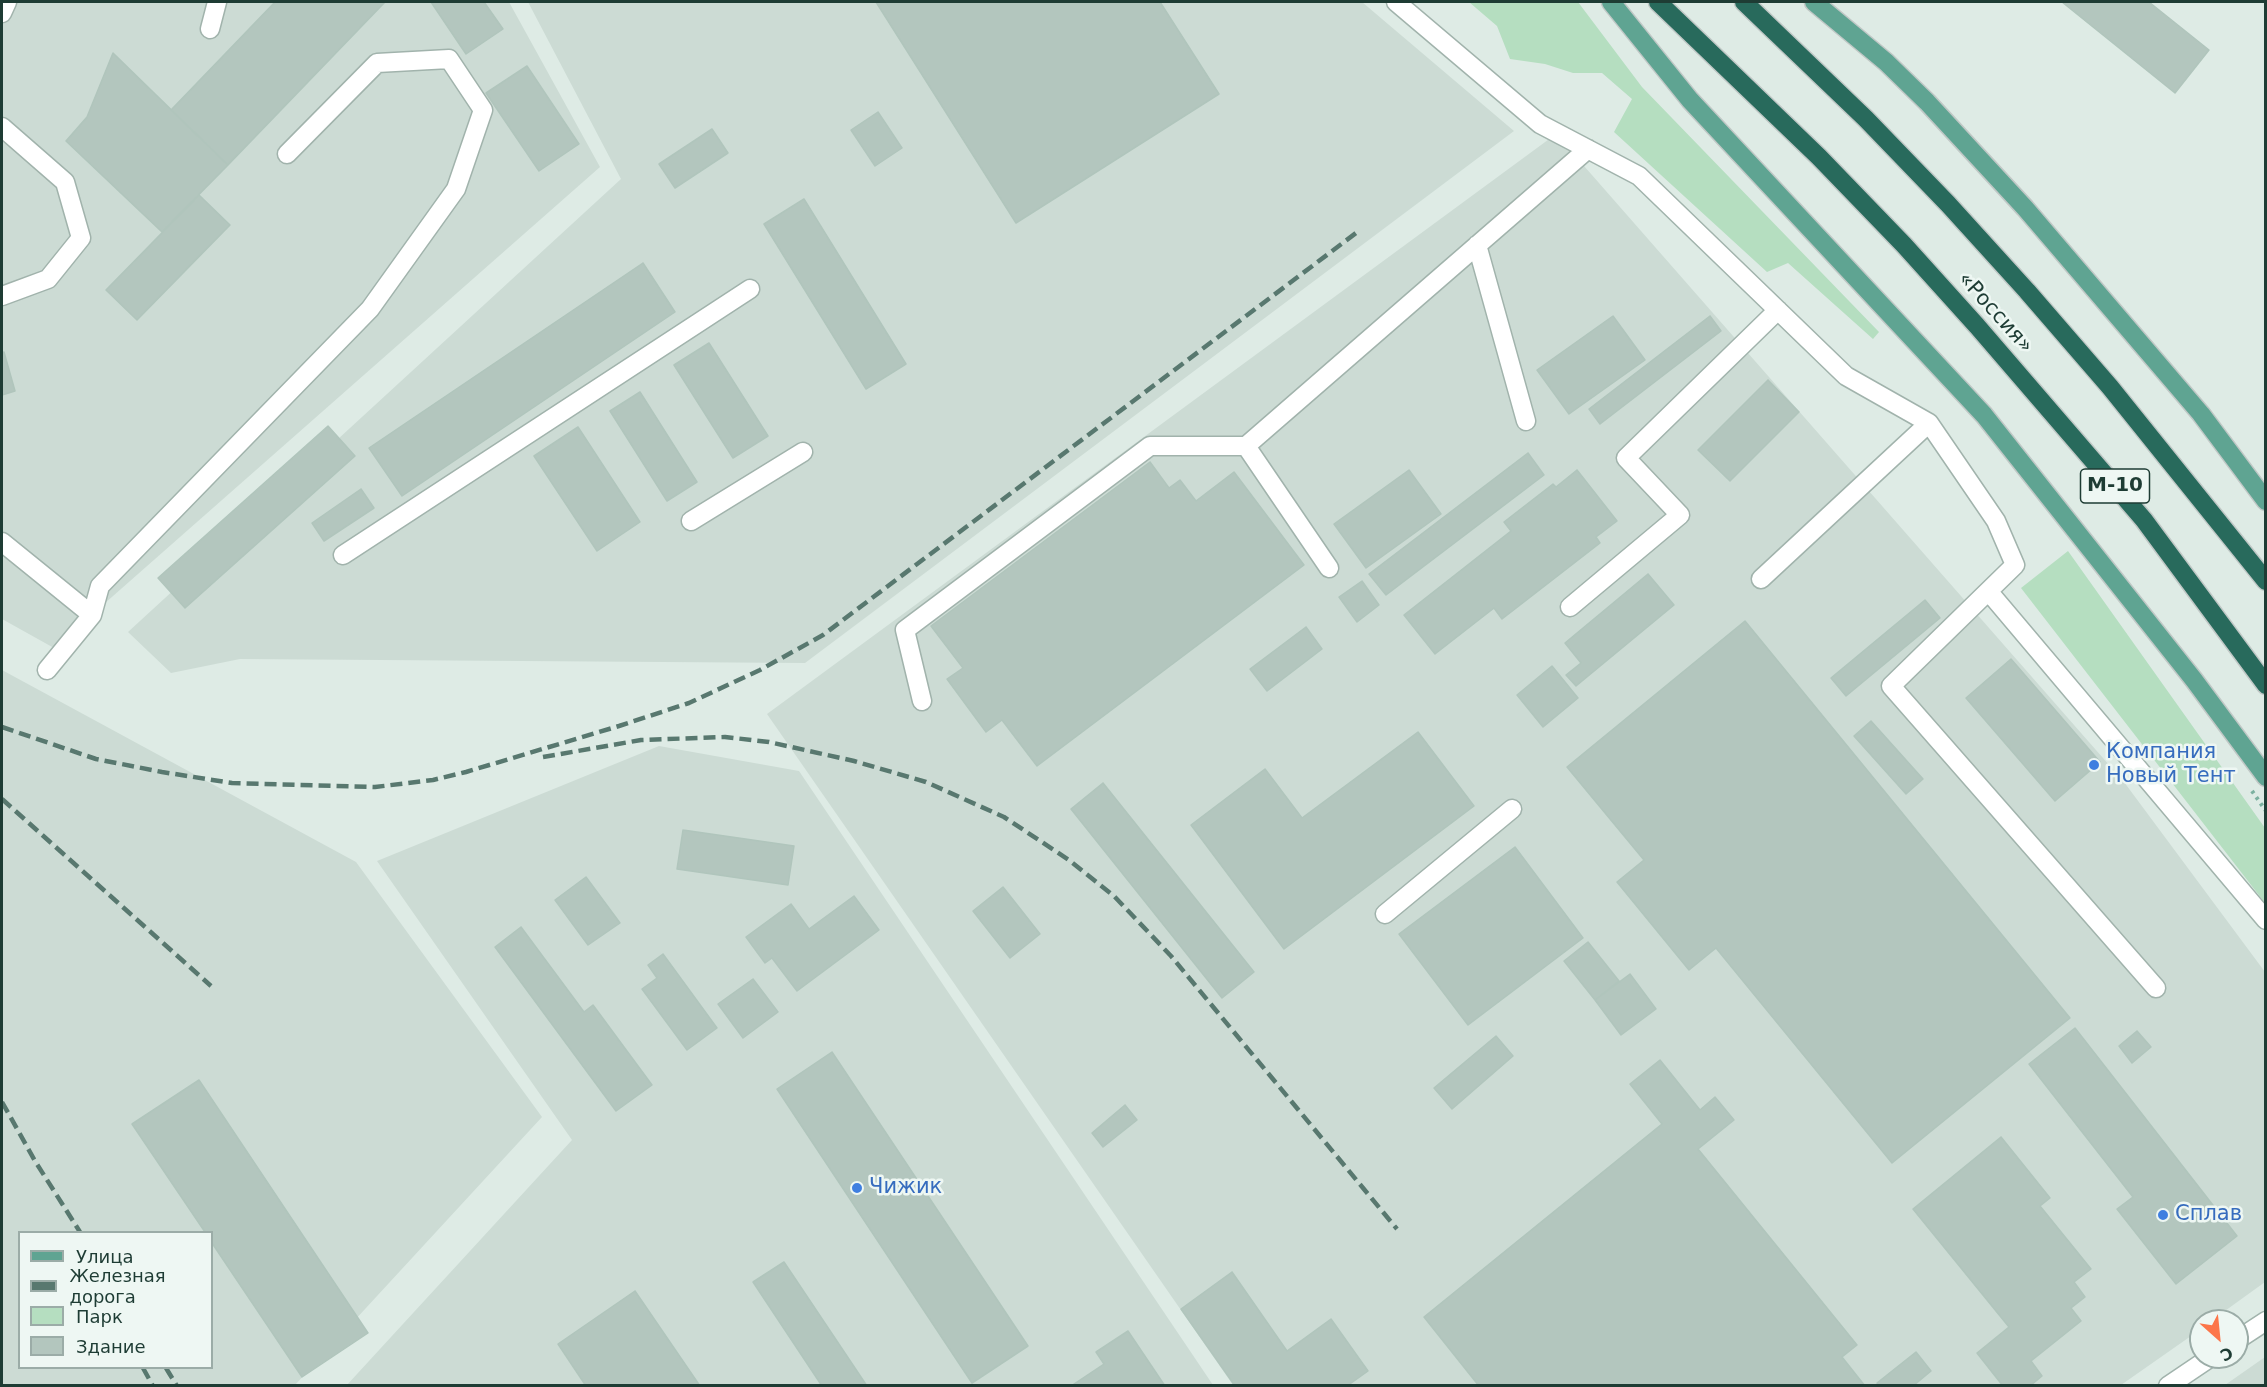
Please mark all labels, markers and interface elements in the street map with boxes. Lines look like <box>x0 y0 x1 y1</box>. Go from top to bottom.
street label: «Россия» <box>1952 267 2038 359</box>
road number: М-10 <box>2080 469 2150 503</box>
place label: Компания Новый Тент <box>2106 740 2236 790</box>
marker: Компания Новый Тент <box>2087 758 2101 772</box>
place label: Чижик <box>869 1175 942 1201</box>
marker: Чижик <box>850 1181 864 1195</box>
place label: Сплав <box>2175 1202 2242 1228</box>
marker: Сплав <box>2156 1208 2170 1222</box>
legend <box>18 1231 213 1369</box>
text: Улица <box>76 1246 133 1267</box>
text: Железная дорога <box>69 1265 166 1307</box>
text: Парк <box>76 1306 123 1327</box>
north arrow <box>2189 1309 2249 1369</box>
text: Здание <box>76 1336 146 1357</box>
text: С <box>2217 1343 2236 1365</box>

